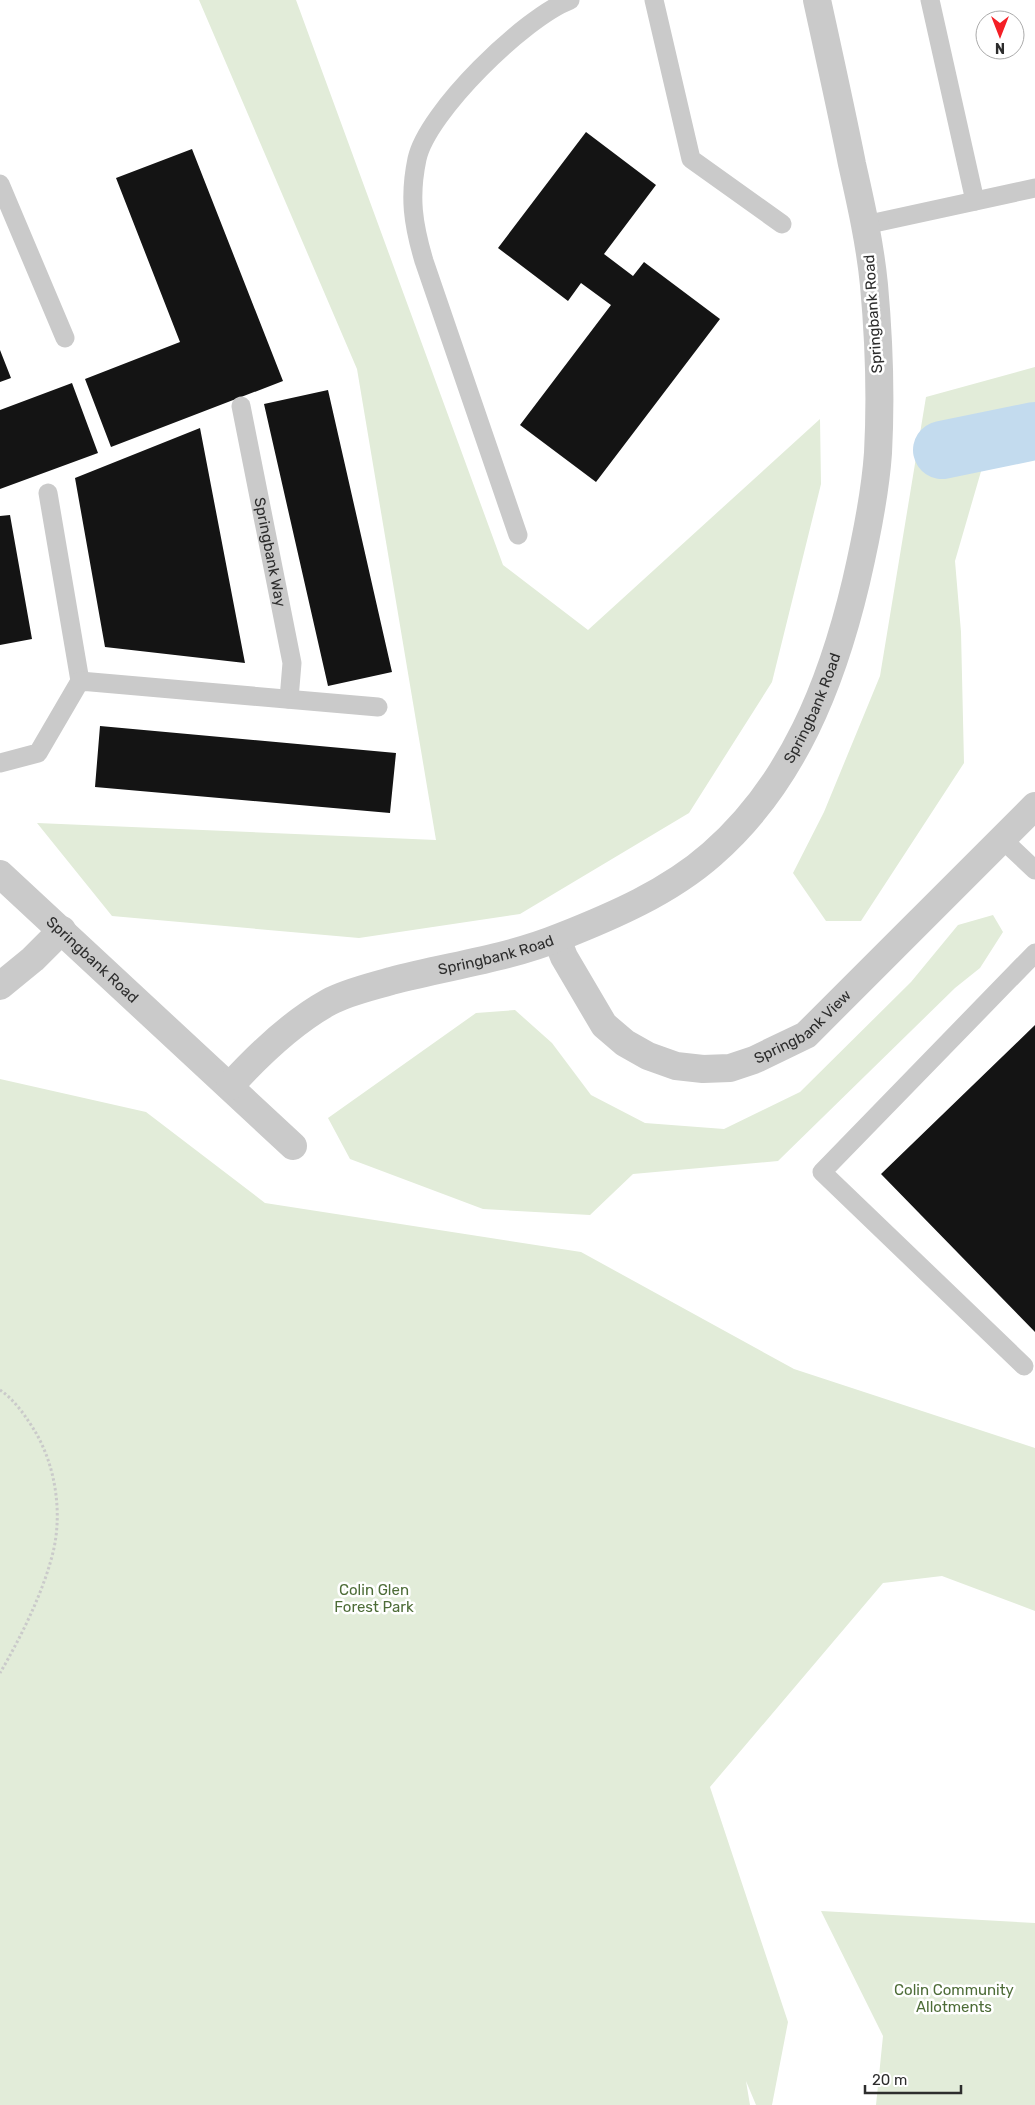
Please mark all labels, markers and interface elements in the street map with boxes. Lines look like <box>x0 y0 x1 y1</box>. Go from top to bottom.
north arrow <box>975 10 1025 60</box>
text: N <box>995 39 1005 56</box>
street label: Springbank Road <box>860 254 886 374</box>
street label: Springbank Way <box>250 496 290 608</box>
street label: Springbank Road <box>780 651 845 766</box>
street label: Springbank Road <box>43 913 142 1007</box>
street label: Springbank Road <box>436 931 556 979</box>
street label: Springbank View <box>751 986 855 1068</box>
park label: Colin Glen Forest Park <box>334 1581 414 1616</box>
park label: Colin Community Allotments <box>894 1981 1014 2016</box>
scale bar <box>865 2062 961 2094</box>
text: 20 m <box>872 2071 907 2089</box>

